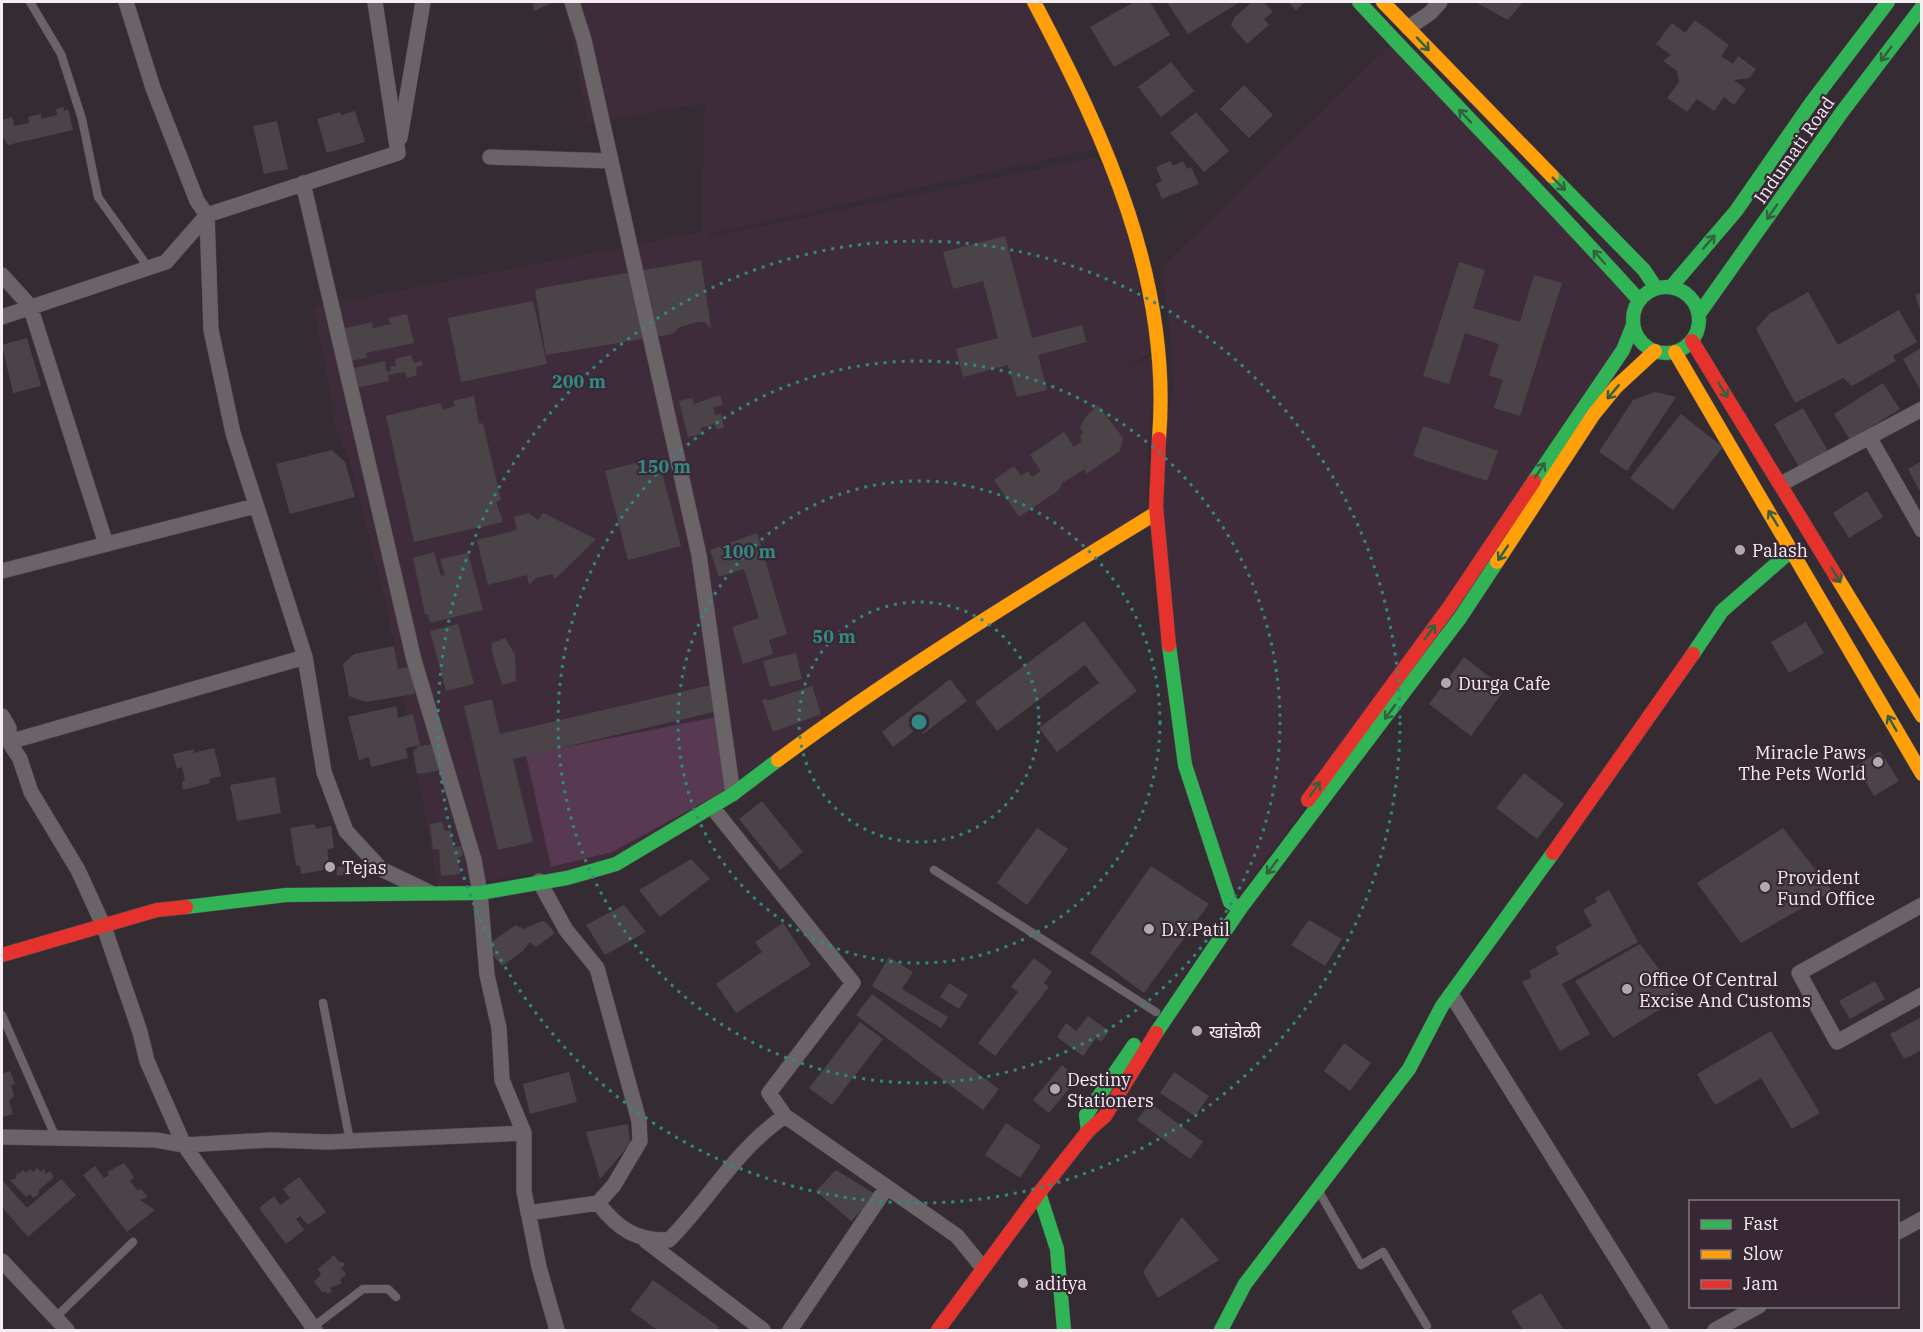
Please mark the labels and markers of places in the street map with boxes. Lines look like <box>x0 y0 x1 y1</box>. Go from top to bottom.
place label: Palash <box>1752 539 1808 562</box>
marker: Palash <box>1733 543 1747 557</box>
place label: Durga Cafe <box>1458 672 1551 695</box>
marker: Durga Cafe <box>1439 676 1453 690</box>
centre of rings <box>909 712 929 732</box>
place label: Miracle Paws The Pets World <box>1738 741 1866 785</box>
marker: Miracle Paws The Pets World <box>1871 755 1885 769</box>
place label: Tejas <box>342 856 387 879</box>
marker: Tejas <box>323 860 337 874</box>
place label: Provident Fund Office <box>1777 866 1875 910</box>
marker: Provident Fund Office <box>1758 880 1772 894</box>
place label: D.Y.Patil <box>1161 918 1230 941</box>
marker: D.Y.Patil <box>1142 922 1156 936</box>
place label: Office Of Central Excise And Customs <box>1639 968 1811 1012</box>
marker: Office Of Central Excise And Customs <box>1620 982 1634 996</box>
place label: खांडोळी <box>1209 1020 1261 1043</box>
marker: खांडोळी <box>1190 1024 1204 1038</box>
place label: Destiny Stationers <box>1067 1068 1154 1112</box>
marker: Destiny Stationers <box>1048 1082 1062 1096</box>
place label: aditya <box>1035 1272 1087 1295</box>
marker: aditya <box>1016 1276 1030 1290</box>

